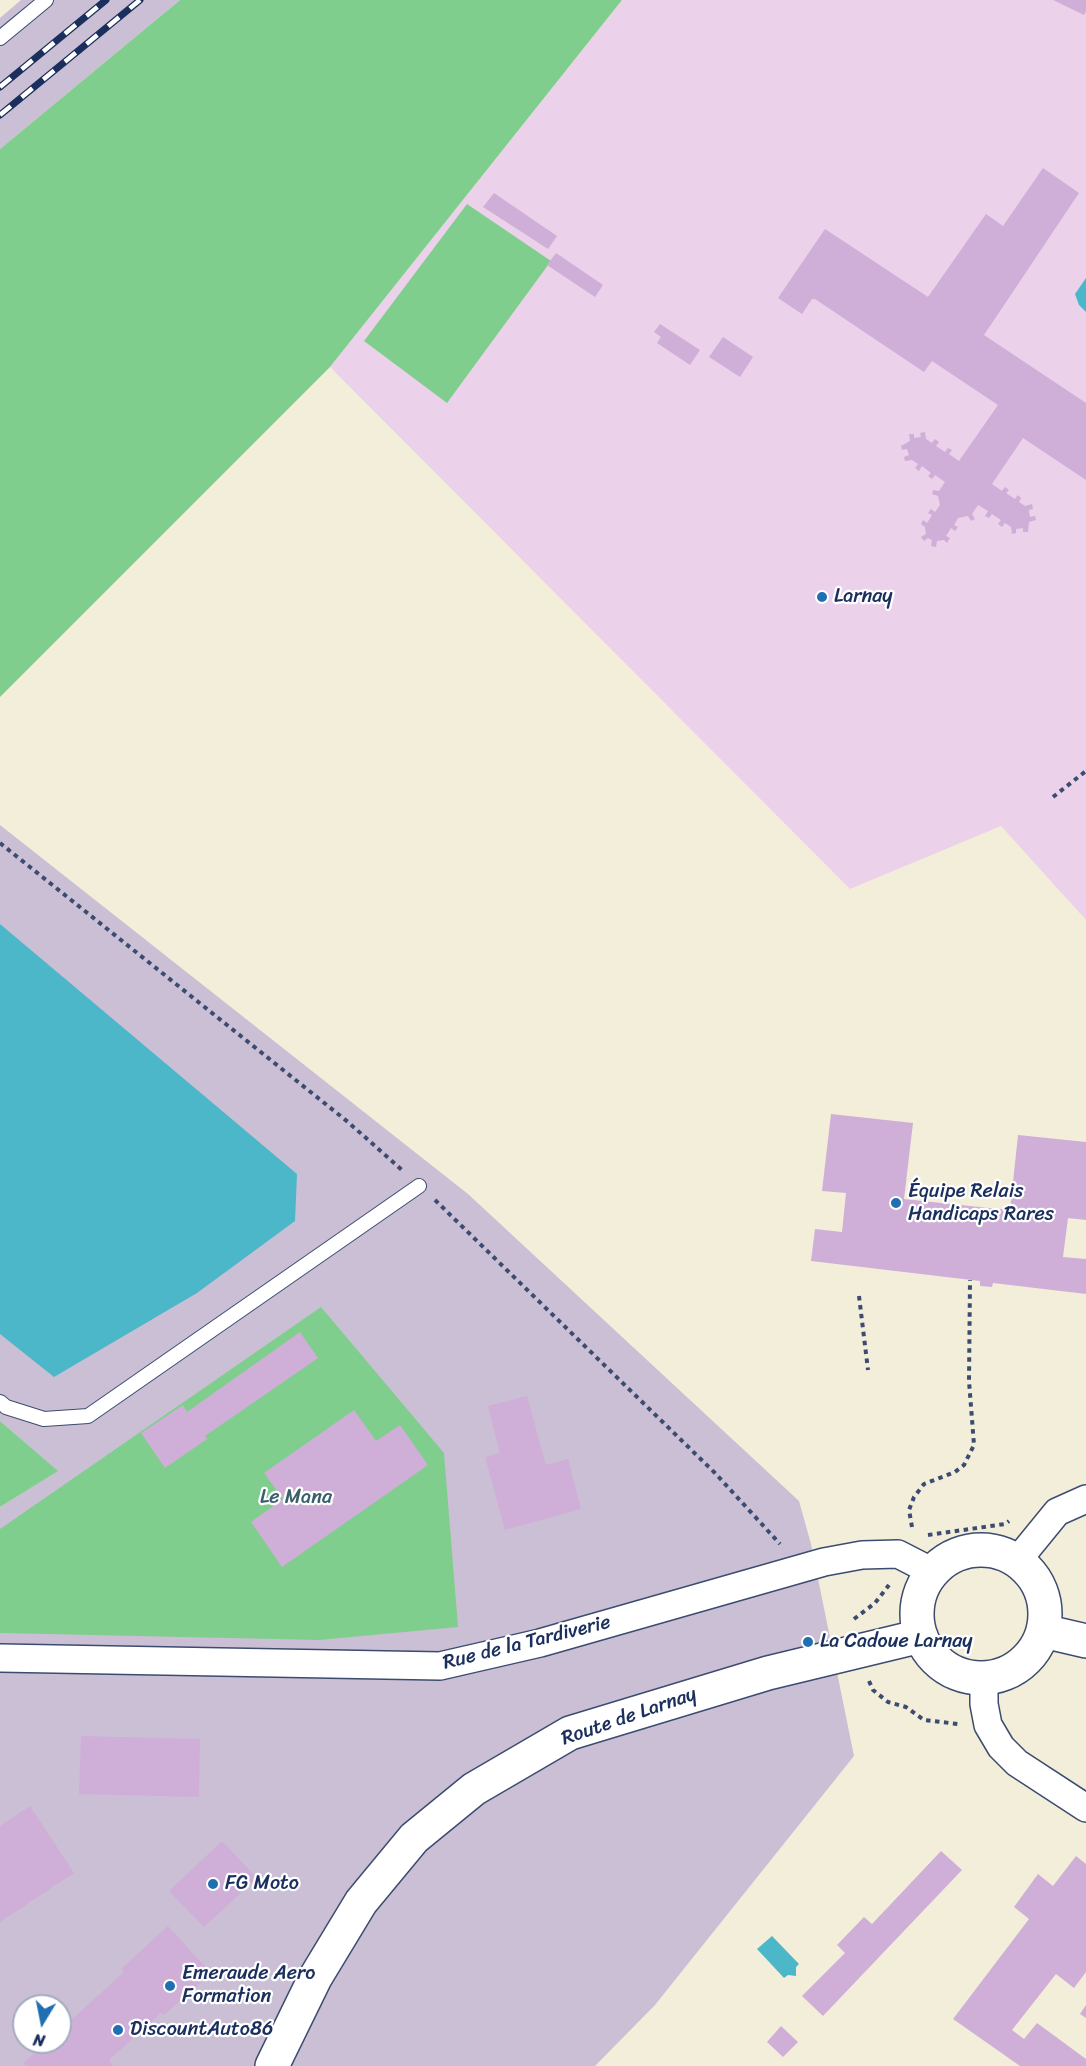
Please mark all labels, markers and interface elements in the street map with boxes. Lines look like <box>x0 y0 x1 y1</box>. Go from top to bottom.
place label: Larnay <box>834 585 893 609</box>
marker: Larnay <box>815 590 829 604</box>
place label: Équipe Relais Handicaps Rares <box>908 1180 1054 1227</box>
marker: Équipe Relais Handicaps Rares <box>889 1196 903 1210</box>
park label: Le Mana <box>260 1486 332 1510</box>
street label: Rue de la Tardiverie <box>441 1611 613 1675</box>
place label: La Cadoue Larnay <box>820 1630 972 1654</box>
marker: La Cadoue Larnay <box>801 1635 815 1649</box>
street label: Route de Larnay <box>558 1683 700 1751</box>
place label: FG Moto <box>225 1872 299 1896</box>
marker: FG Moto <box>206 1877 220 1891</box>
place label: Emeraude Aero Formation <box>182 1962 315 2009</box>
marker: Emeraude Aero Formation <box>163 1979 177 1993</box>
north arrow <box>12 1994 72 2054</box>
place label: DiscountAuto86 <box>130 2018 273 2042</box>
marker: DiscountAuto86 <box>111 2023 125 2037</box>
text: N <box>31 2025 47 2055</box>

